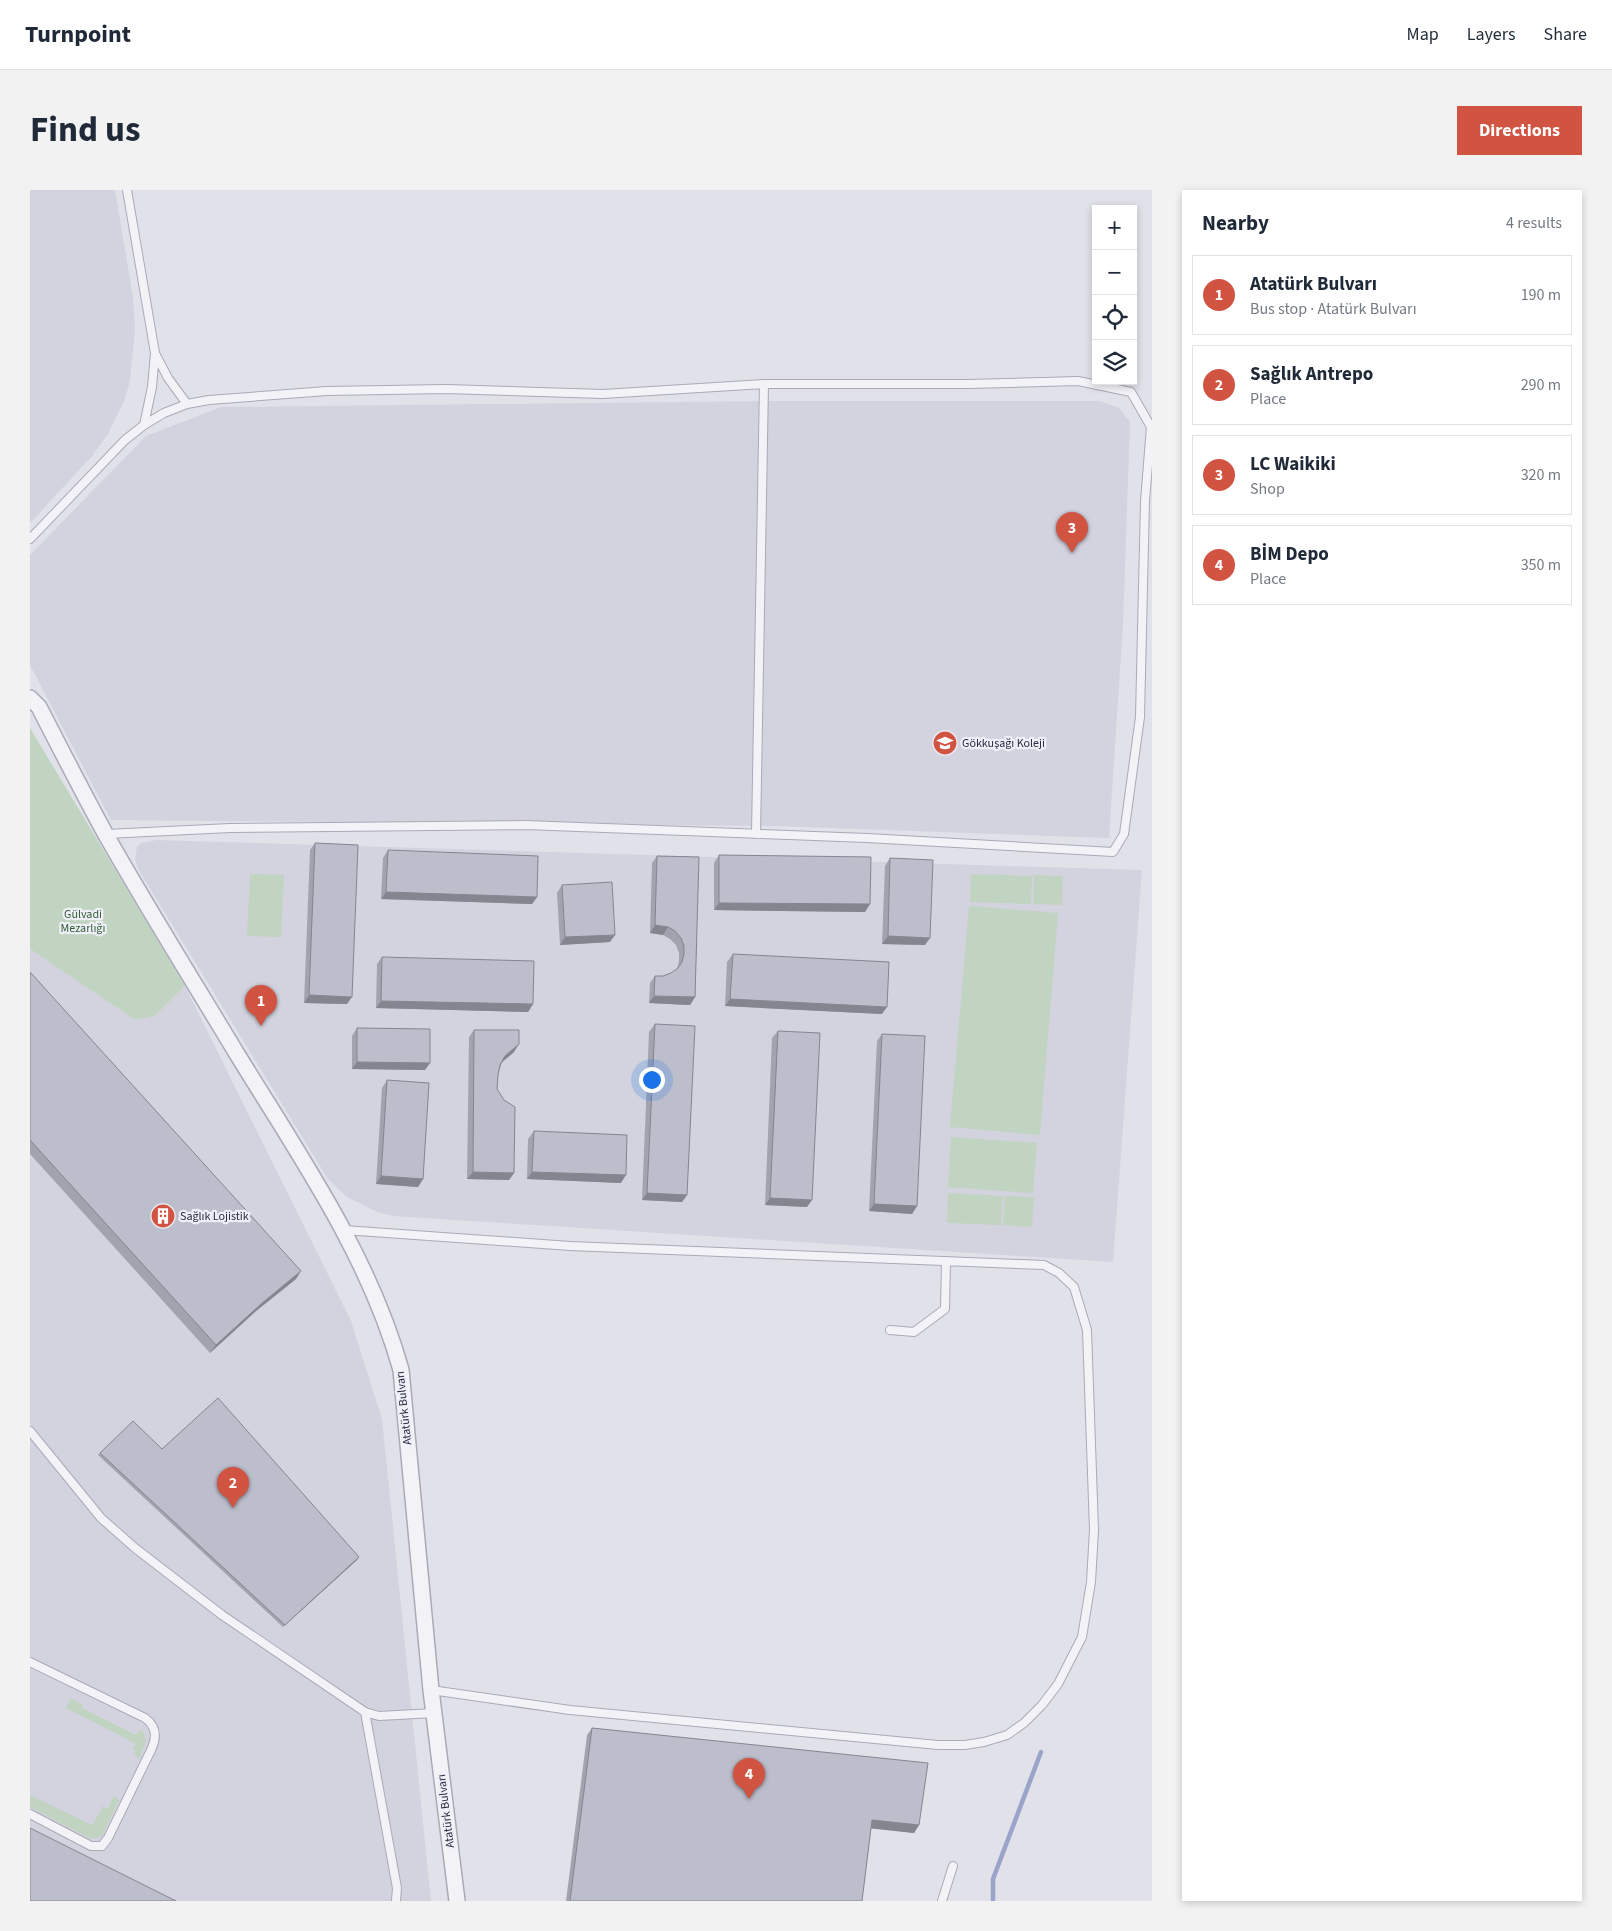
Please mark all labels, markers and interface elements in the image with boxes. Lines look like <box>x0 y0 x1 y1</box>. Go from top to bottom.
text: Turnpoint <box>25 17 131 52</box>
text: Map <box>1407 22 1439 47</box>
text: Layers <box>1467 22 1516 47</box>
text: Share <box>1544 22 1587 47</box>
text: Find us <box>30 105 140 155</box>
button: Directions <box>1457 106 1582 155</box>
map controls <box>1092 205 1137 385</box>
button: + <box>1092 205 1137 250</box>
text: Nearby <box>1202 208 1269 238</box>
text: 4 results <box>1506 212 1562 234</box>
button: − <box>1092 250 1137 295</box>
text: Atatürk Bulvarı <box>1250 271 1377 298</box>
text: 1 <box>1215 284 1223 306</box>
text: 190 m <box>1521 284 1561 306</box>
button: locate <box>1092 295 1137 340</box>
text: Bus stop · Atatürk Bulvarı <box>1250 298 1417 320</box>
button: layers <box>1092 340 1137 385</box>
text: Sağlık Antrepo <box>1250 361 1373 388</box>
text: 2 <box>1215 374 1223 396</box>
text: 290 m <box>1521 374 1561 396</box>
text: Place <box>1250 388 1286 410</box>
text: LC Waikiki <box>1250 451 1336 478</box>
text: 3 <box>1215 464 1223 486</box>
text: 320 m <box>1521 464 1561 486</box>
text: Shop <box>1250 478 1285 500</box>
pin: 3 <box>1056 512 1088 553</box>
text: BİM Depo <box>1250 541 1329 568</box>
text: 4 <box>1215 554 1223 576</box>
text: 350 m <box>1521 554 1561 576</box>
text: Place <box>1250 568 1286 590</box>
school or university icon: Gökkuşağı Koleji <box>932 730 958 756</box>
place label: Gökkuşağı Koleji <box>962 735 1045 752</box>
park label: Gülvadi Mezarlığı <box>61 906 105 937</box>
pin: 1 <box>245 985 277 1026</box>
your location <box>639 1067 665 1093</box>
building icon: Sağlık Lojistik <box>150 1203 176 1229</box>
place label: Sağlık Lojistik <box>180 1208 249 1225</box>
street label: Atatürk Bulvarı <box>392 1370 416 1446</box>
pin: 2 <box>217 1467 249 1508</box>
pin: 4 <box>733 1758 765 1799</box>
street label: Atatürk Bulvarı <box>433 1773 459 1849</box>

